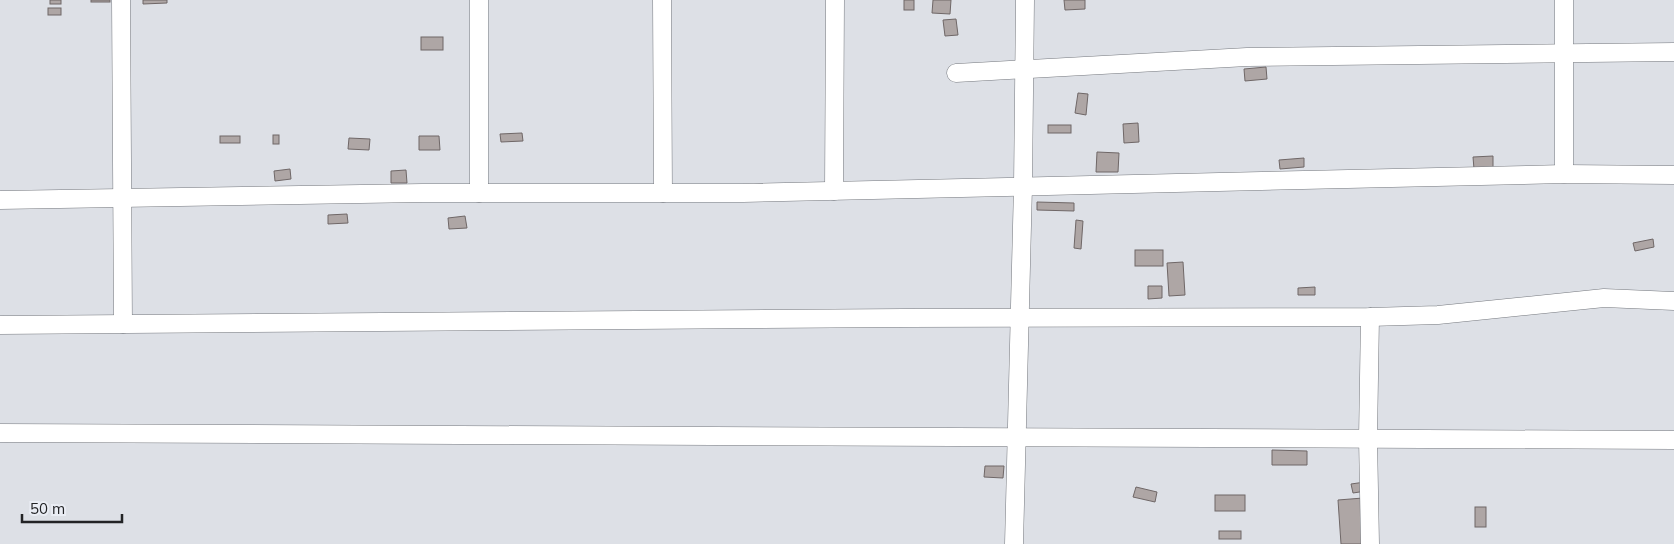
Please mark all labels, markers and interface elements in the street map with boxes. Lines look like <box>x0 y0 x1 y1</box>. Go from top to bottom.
scale bar <box>22 492 122 524</box>
text: 50 m <box>30 499 65 518</box>

